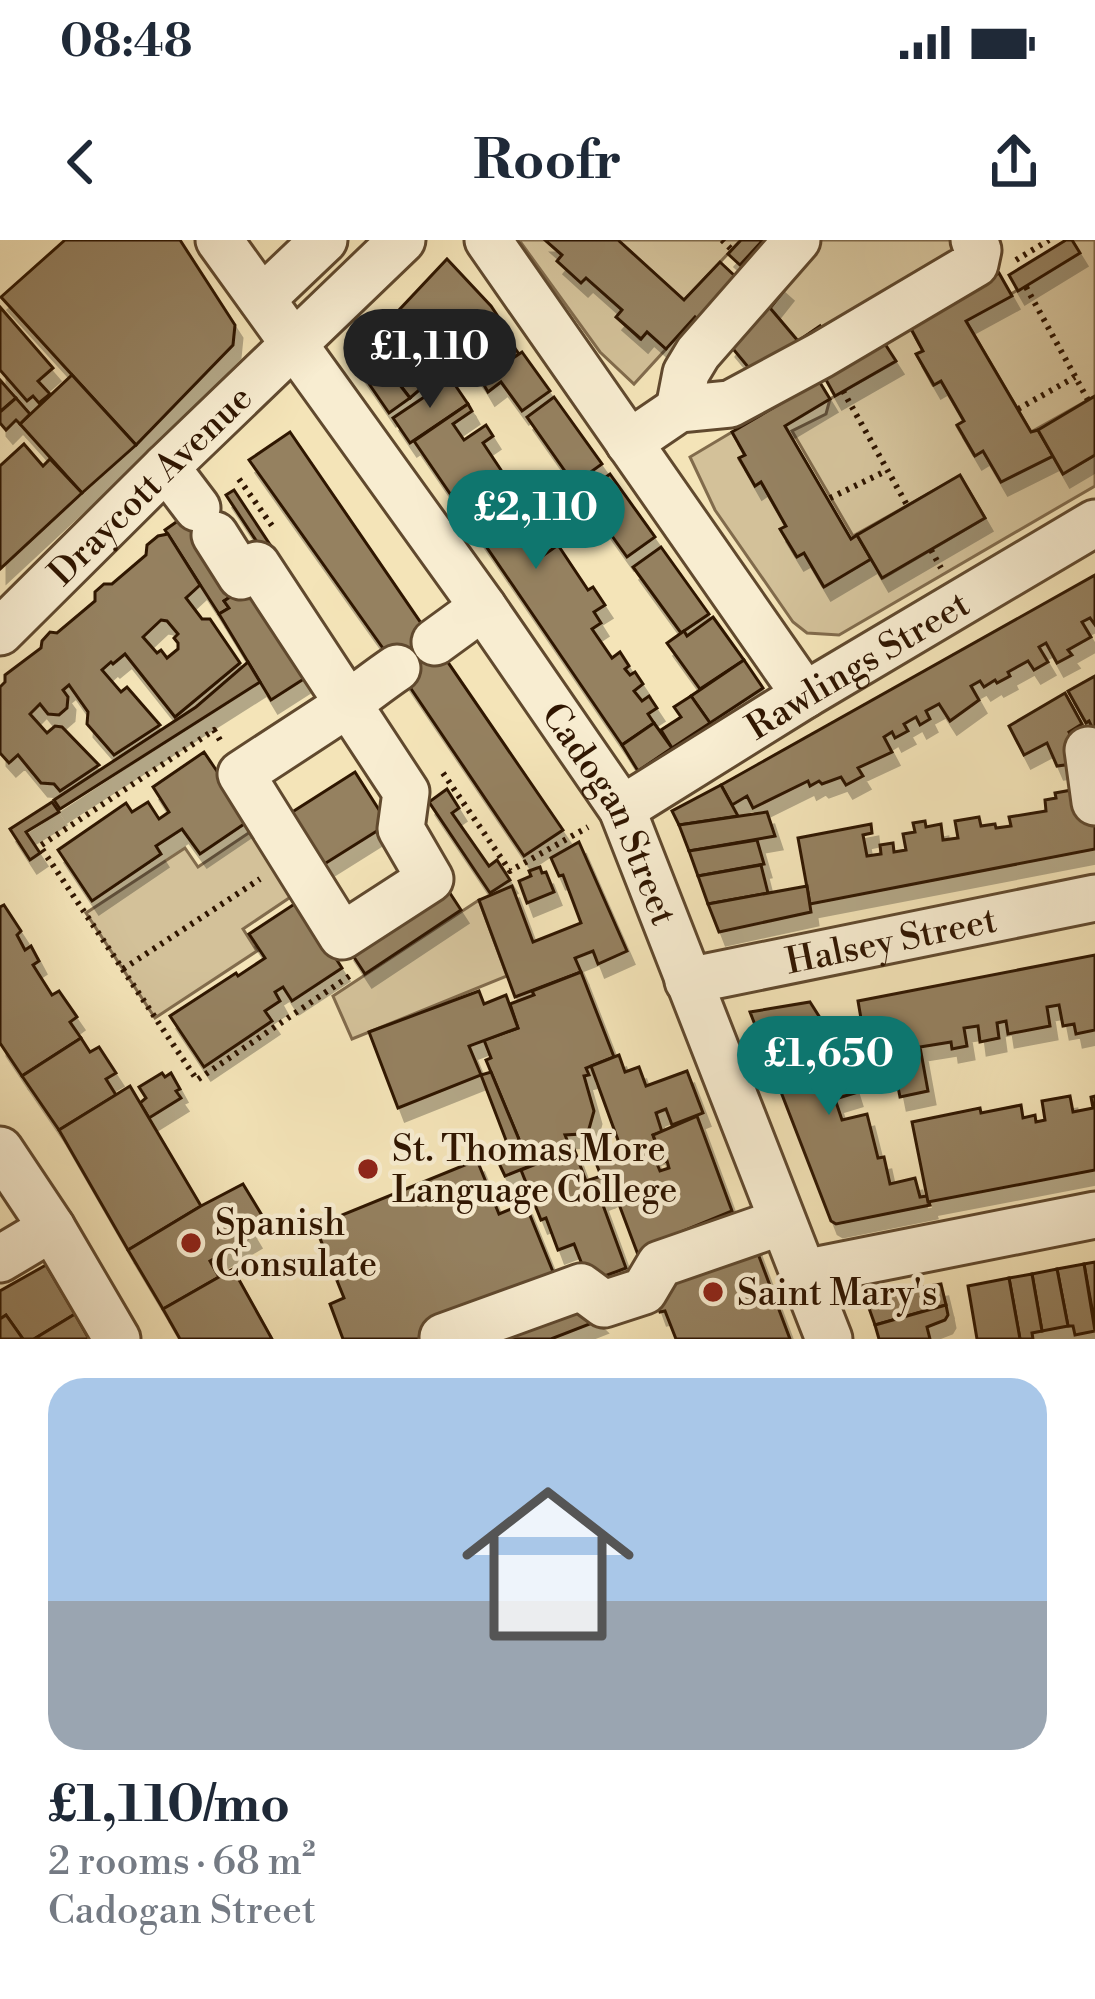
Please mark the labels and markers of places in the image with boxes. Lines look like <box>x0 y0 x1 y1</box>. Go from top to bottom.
pin: £1,110 <box>332 309 528 411</box>
pin: £2,110 <box>438 470 634 572</box>
pin: £1,650 <box>731 1016 927 1118</box>
place label: St. Thomas More Language College <box>392 1128 678 1214</box>
marker: St. Thomas More Language College <box>355 1156 381 1182</box>
place label: Spanish Consulate <box>215 1202 377 1288</box>
marker: Spanish Consulate <box>178 1230 204 1256</box>
place label: Saint Mary's <box>737 1272 938 1317</box>
marker: Saint Mary's <box>700 1279 726 1305</box>

